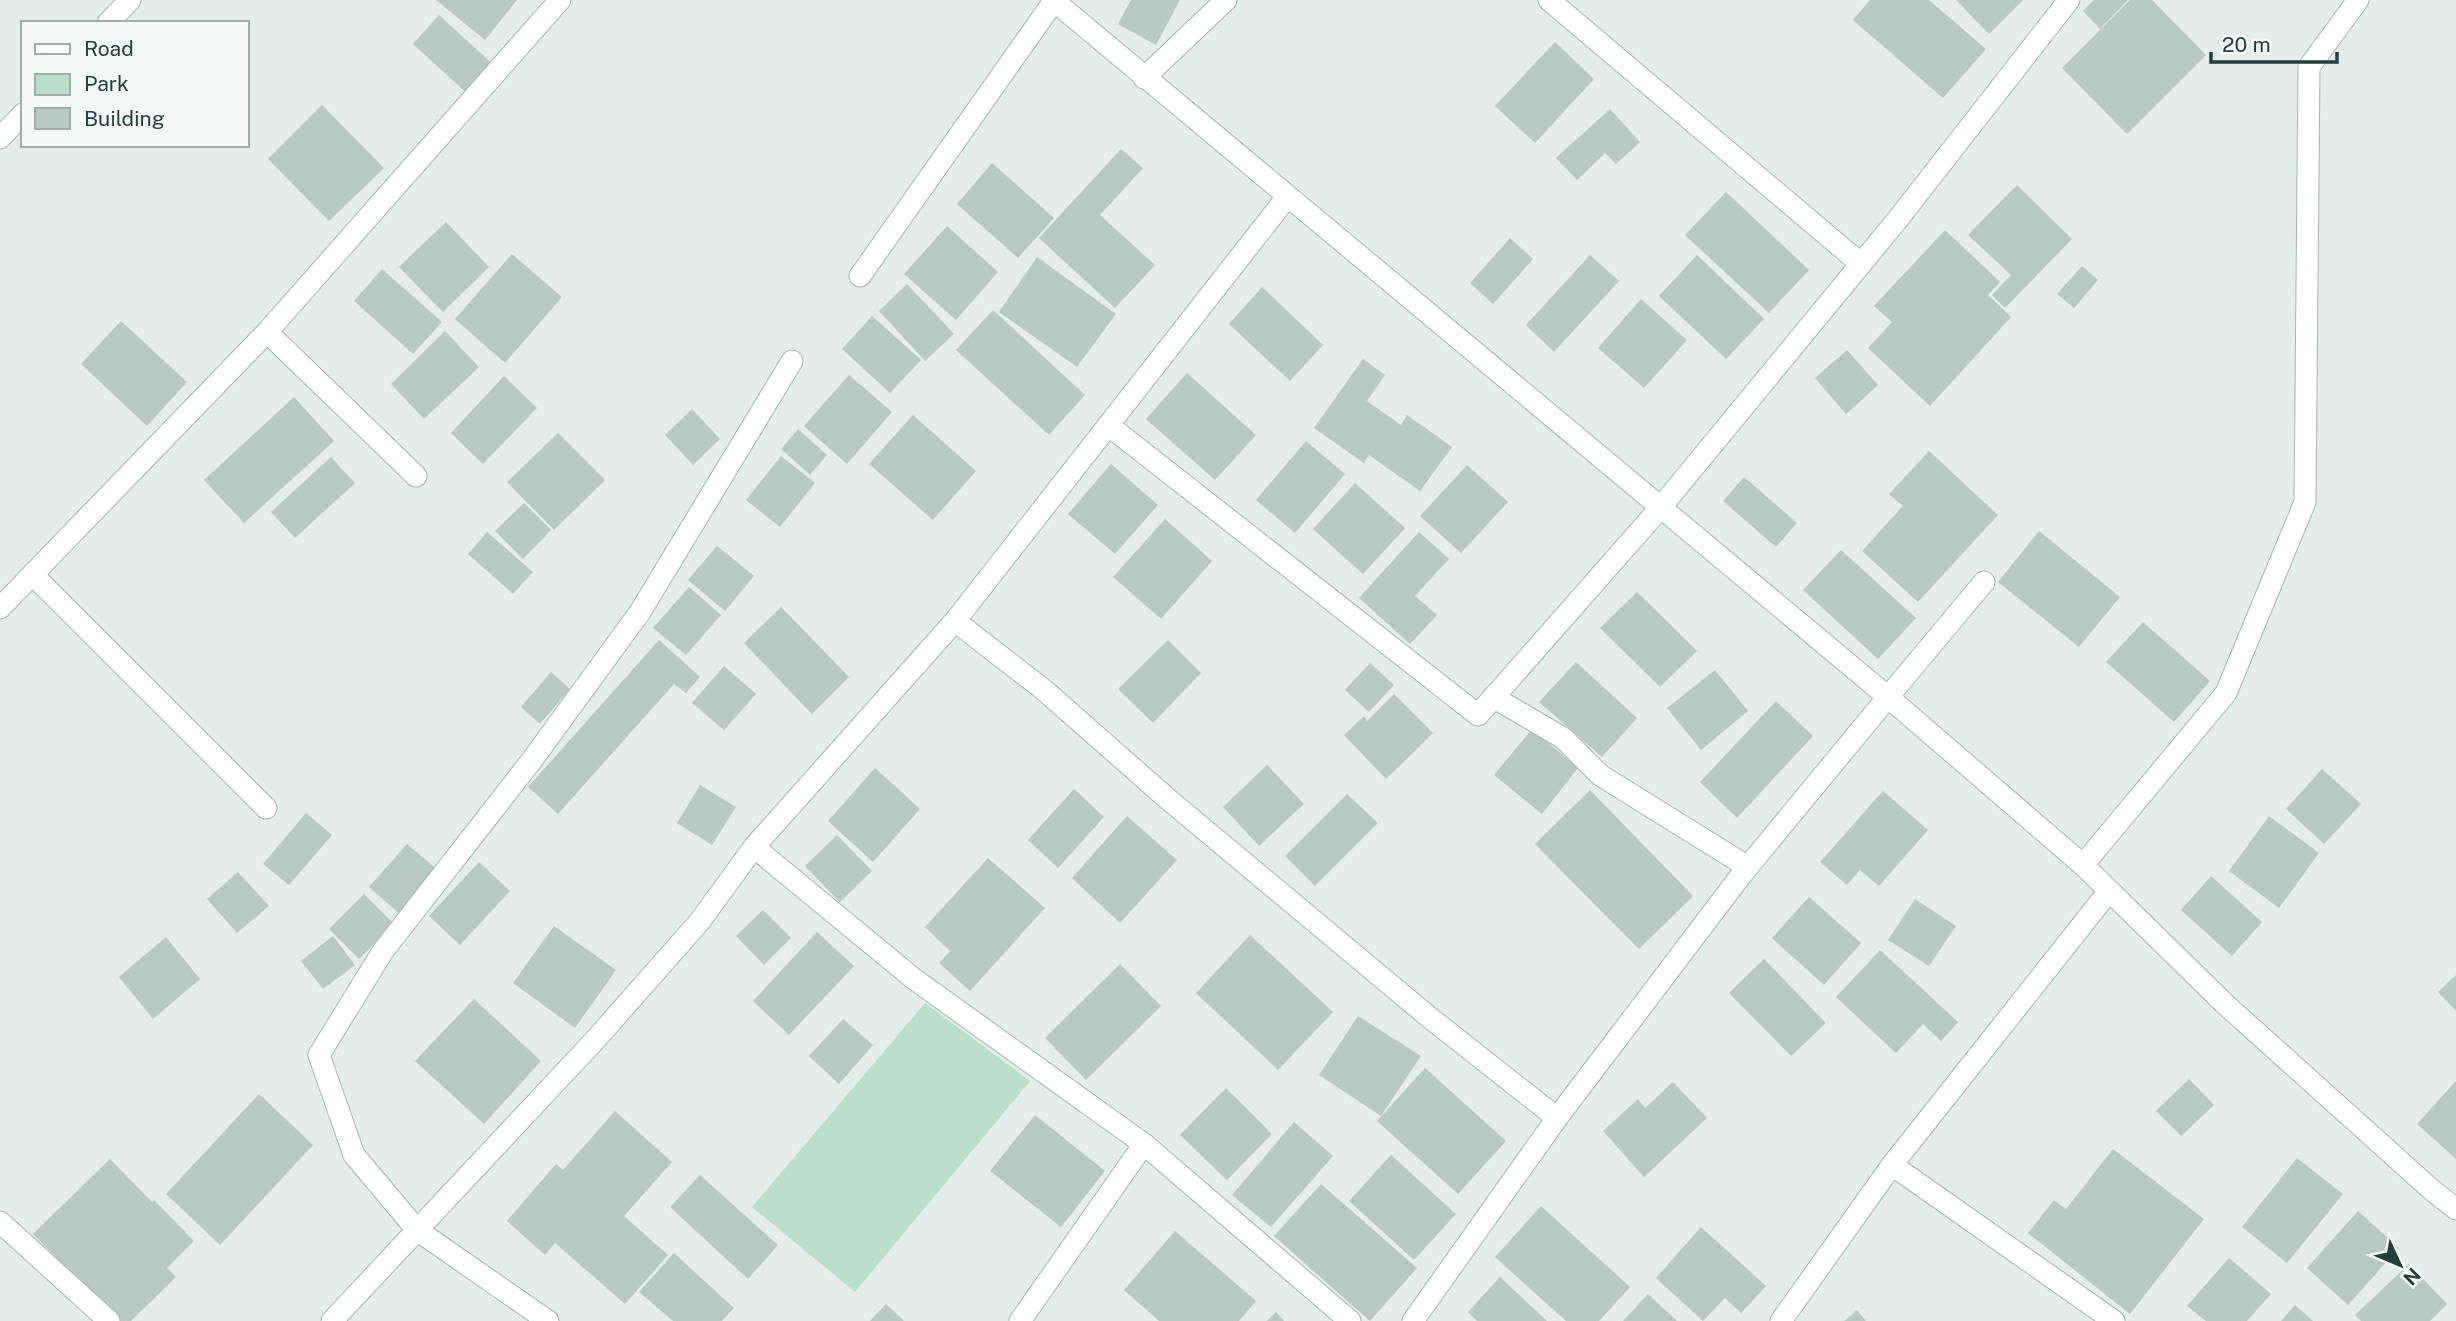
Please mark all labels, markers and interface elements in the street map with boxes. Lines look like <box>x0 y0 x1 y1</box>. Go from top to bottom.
legend <box>21 21 248 147</box>
scale bar <box>2211 21 2337 65</box>
text: 20 m <box>2222 32 2271 57</box>
text: Road <box>84 36 134 61</box>
text: Park <box>84 71 129 96</box>
text: Building <box>84 106 165 131</box>
north arrow <box>2365 1230 2435 1300</box>
text: N <box>2399 1264 2425 1290</box>

